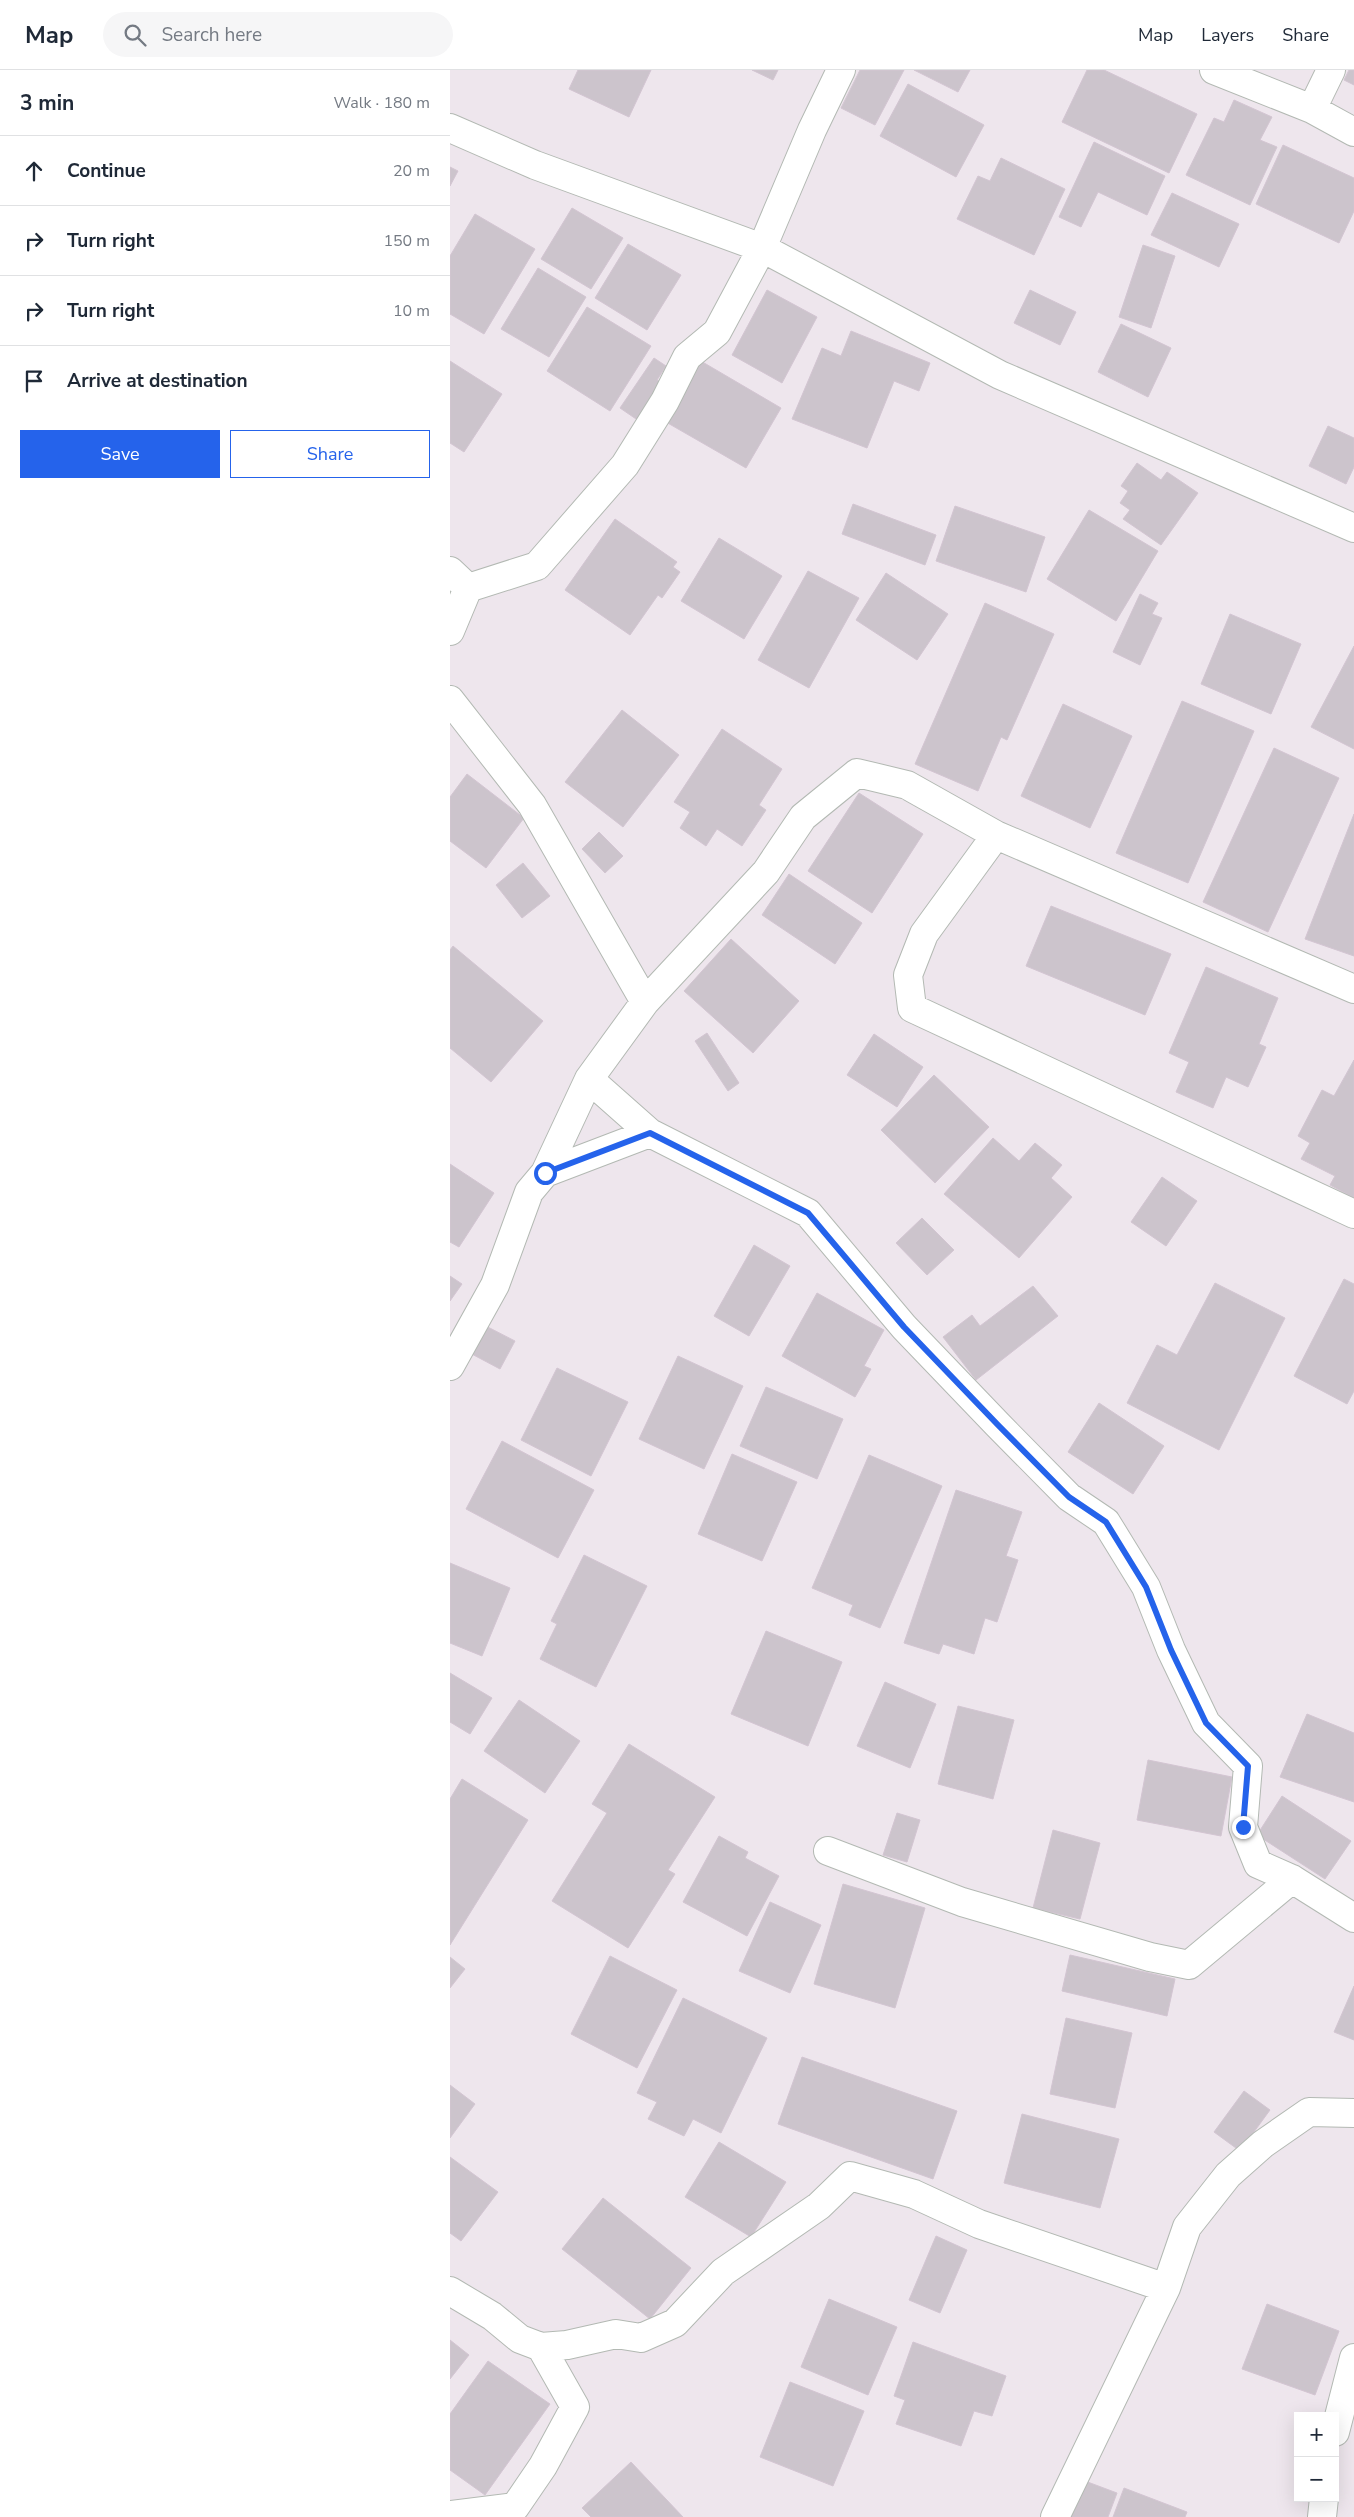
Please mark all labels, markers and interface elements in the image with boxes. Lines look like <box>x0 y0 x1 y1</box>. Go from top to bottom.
search box <box>103 12 453 57</box>
text: Map <box>25 19 73 51</box>
icon: search <box>121 21 149 49</box>
text: Search here <box>161 22 262 48</box>
text: Map <box>1138 23 1173 47</box>
text: Layers <box>1201 23 1254 47</box>
text: Share <box>1282 23 1329 47</box>
text: 3 min <box>20 89 74 117</box>
text: Walk · 180 m <box>334 92 430 114</box>
icon: ahead <box>20 157 48 185</box>
text: Continue <box>67 158 146 184</box>
text: 20 m <box>393 160 430 182</box>
icon: right <box>20 227 48 255</box>
text: Turn right <box>67 228 154 254</box>
text: 150 m <box>383 230 430 252</box>
icon: right <box>20 297 48 325</box>
text: Turn right <box>67 298 154 324</box>
text: 10 m <box>393 300 430 322</box>
icon: arrive <box>20 367 48 395</box>
text: Arrive at destination <box>67 368 248 394</box>
button: Save <box>20 430 220 478</box>
button: Share <box>230 430 430 478</box>
route start <box>534 1162 557 1185</box>
route end <box>1232 1816 1255 1839</box>
map controls <box>1294 2412 1339 2502</box>
button: + <box>1294 2412 1339 2457</box>
button: − <box>1294 2457 1339 2502</box>

